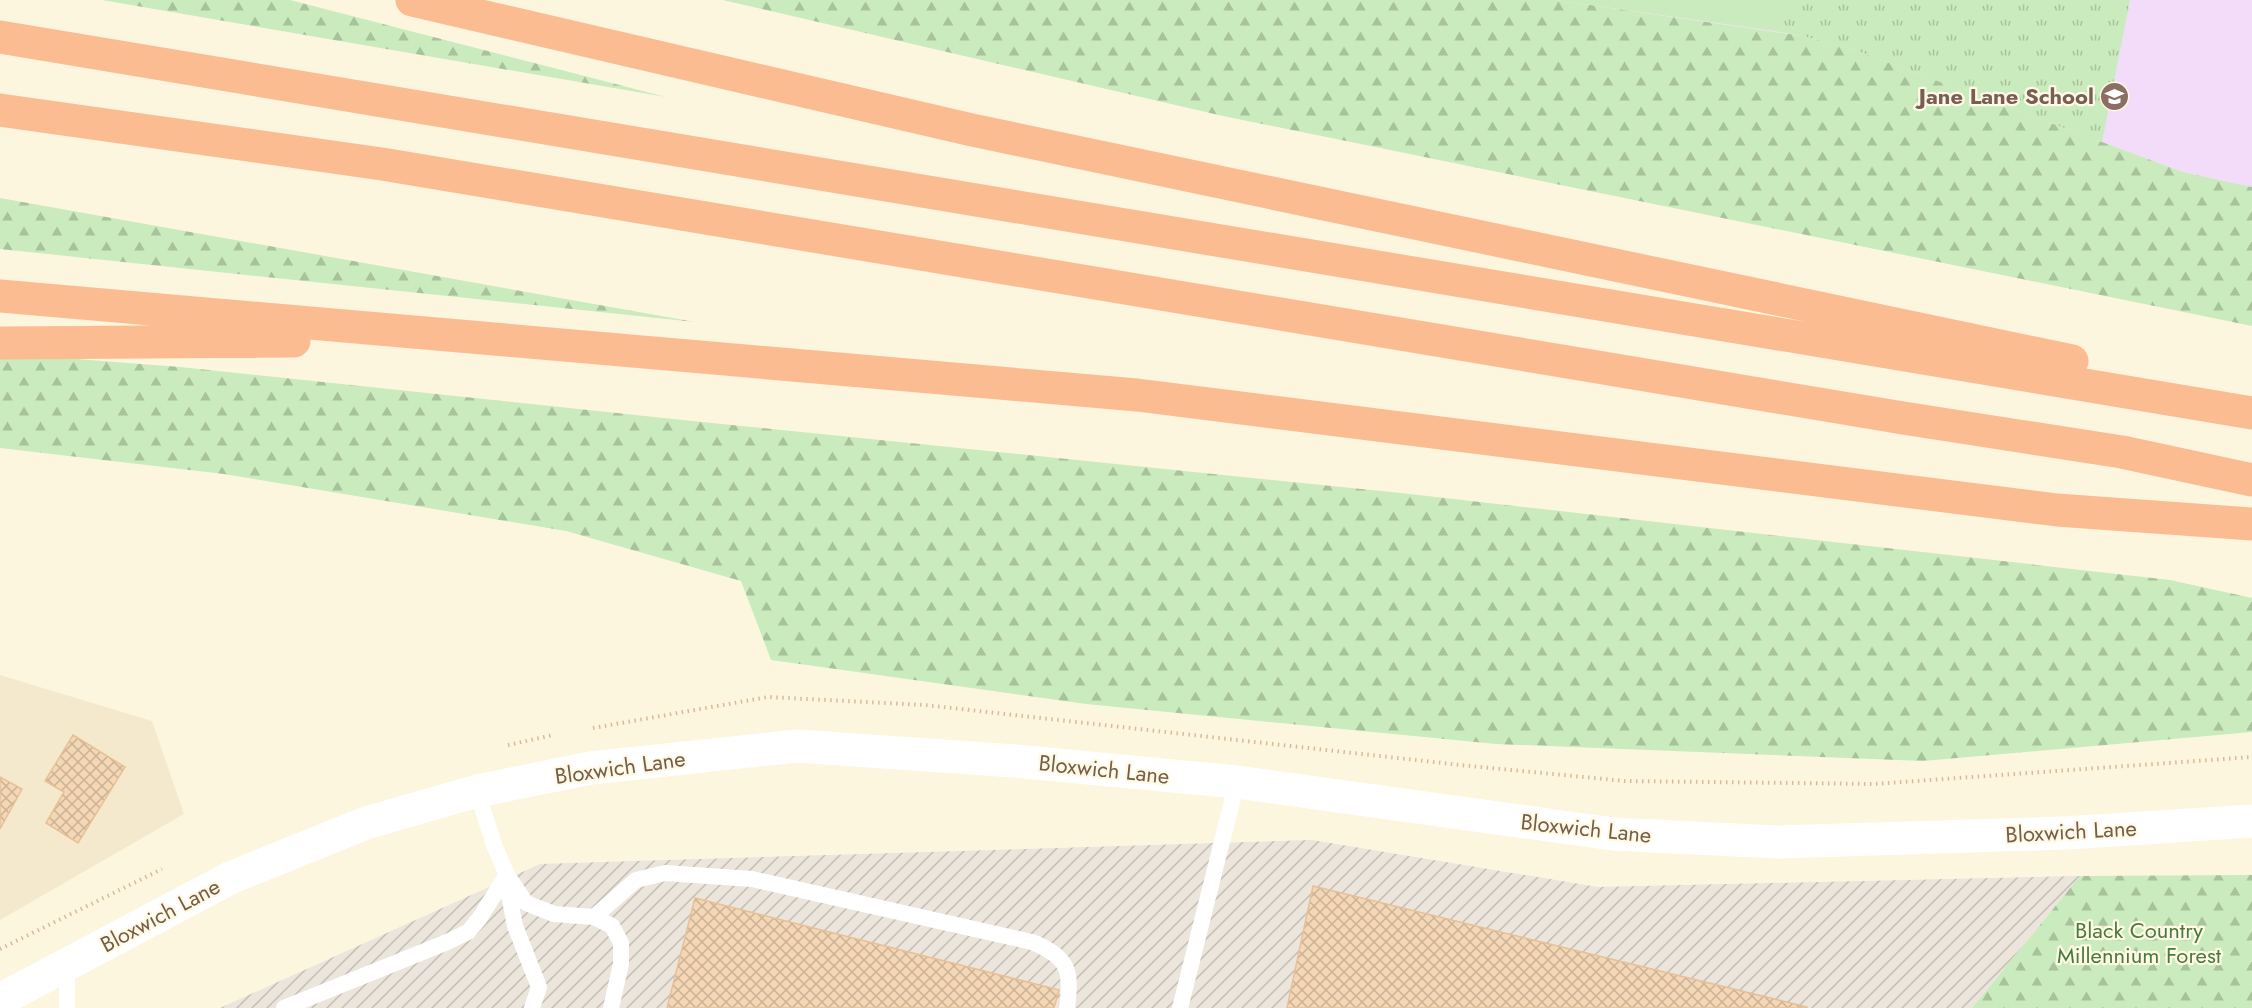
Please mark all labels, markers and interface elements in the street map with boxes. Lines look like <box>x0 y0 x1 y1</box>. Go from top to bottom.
place label: Jane Lane School <box>1915 80 2094 112</box>
school or university icon: Jane Lane School <box>2099 80 2131 112</box>
street label: Bloxwich Lane <box>553 742 687 792</box>
street label: Bloxwich Lane <box>1037 746 1171 792</box>
street label: Bloxwich Lane <box>1519 805 1653 851</box>
street label: Bloxwich Lane <box>2005 812 2137 850</box>
street label: Bloxwich Lane <box>95 870 225 960</box>
park label: Black Country Millennium Forest <box>2057 914 2222 971</box>

